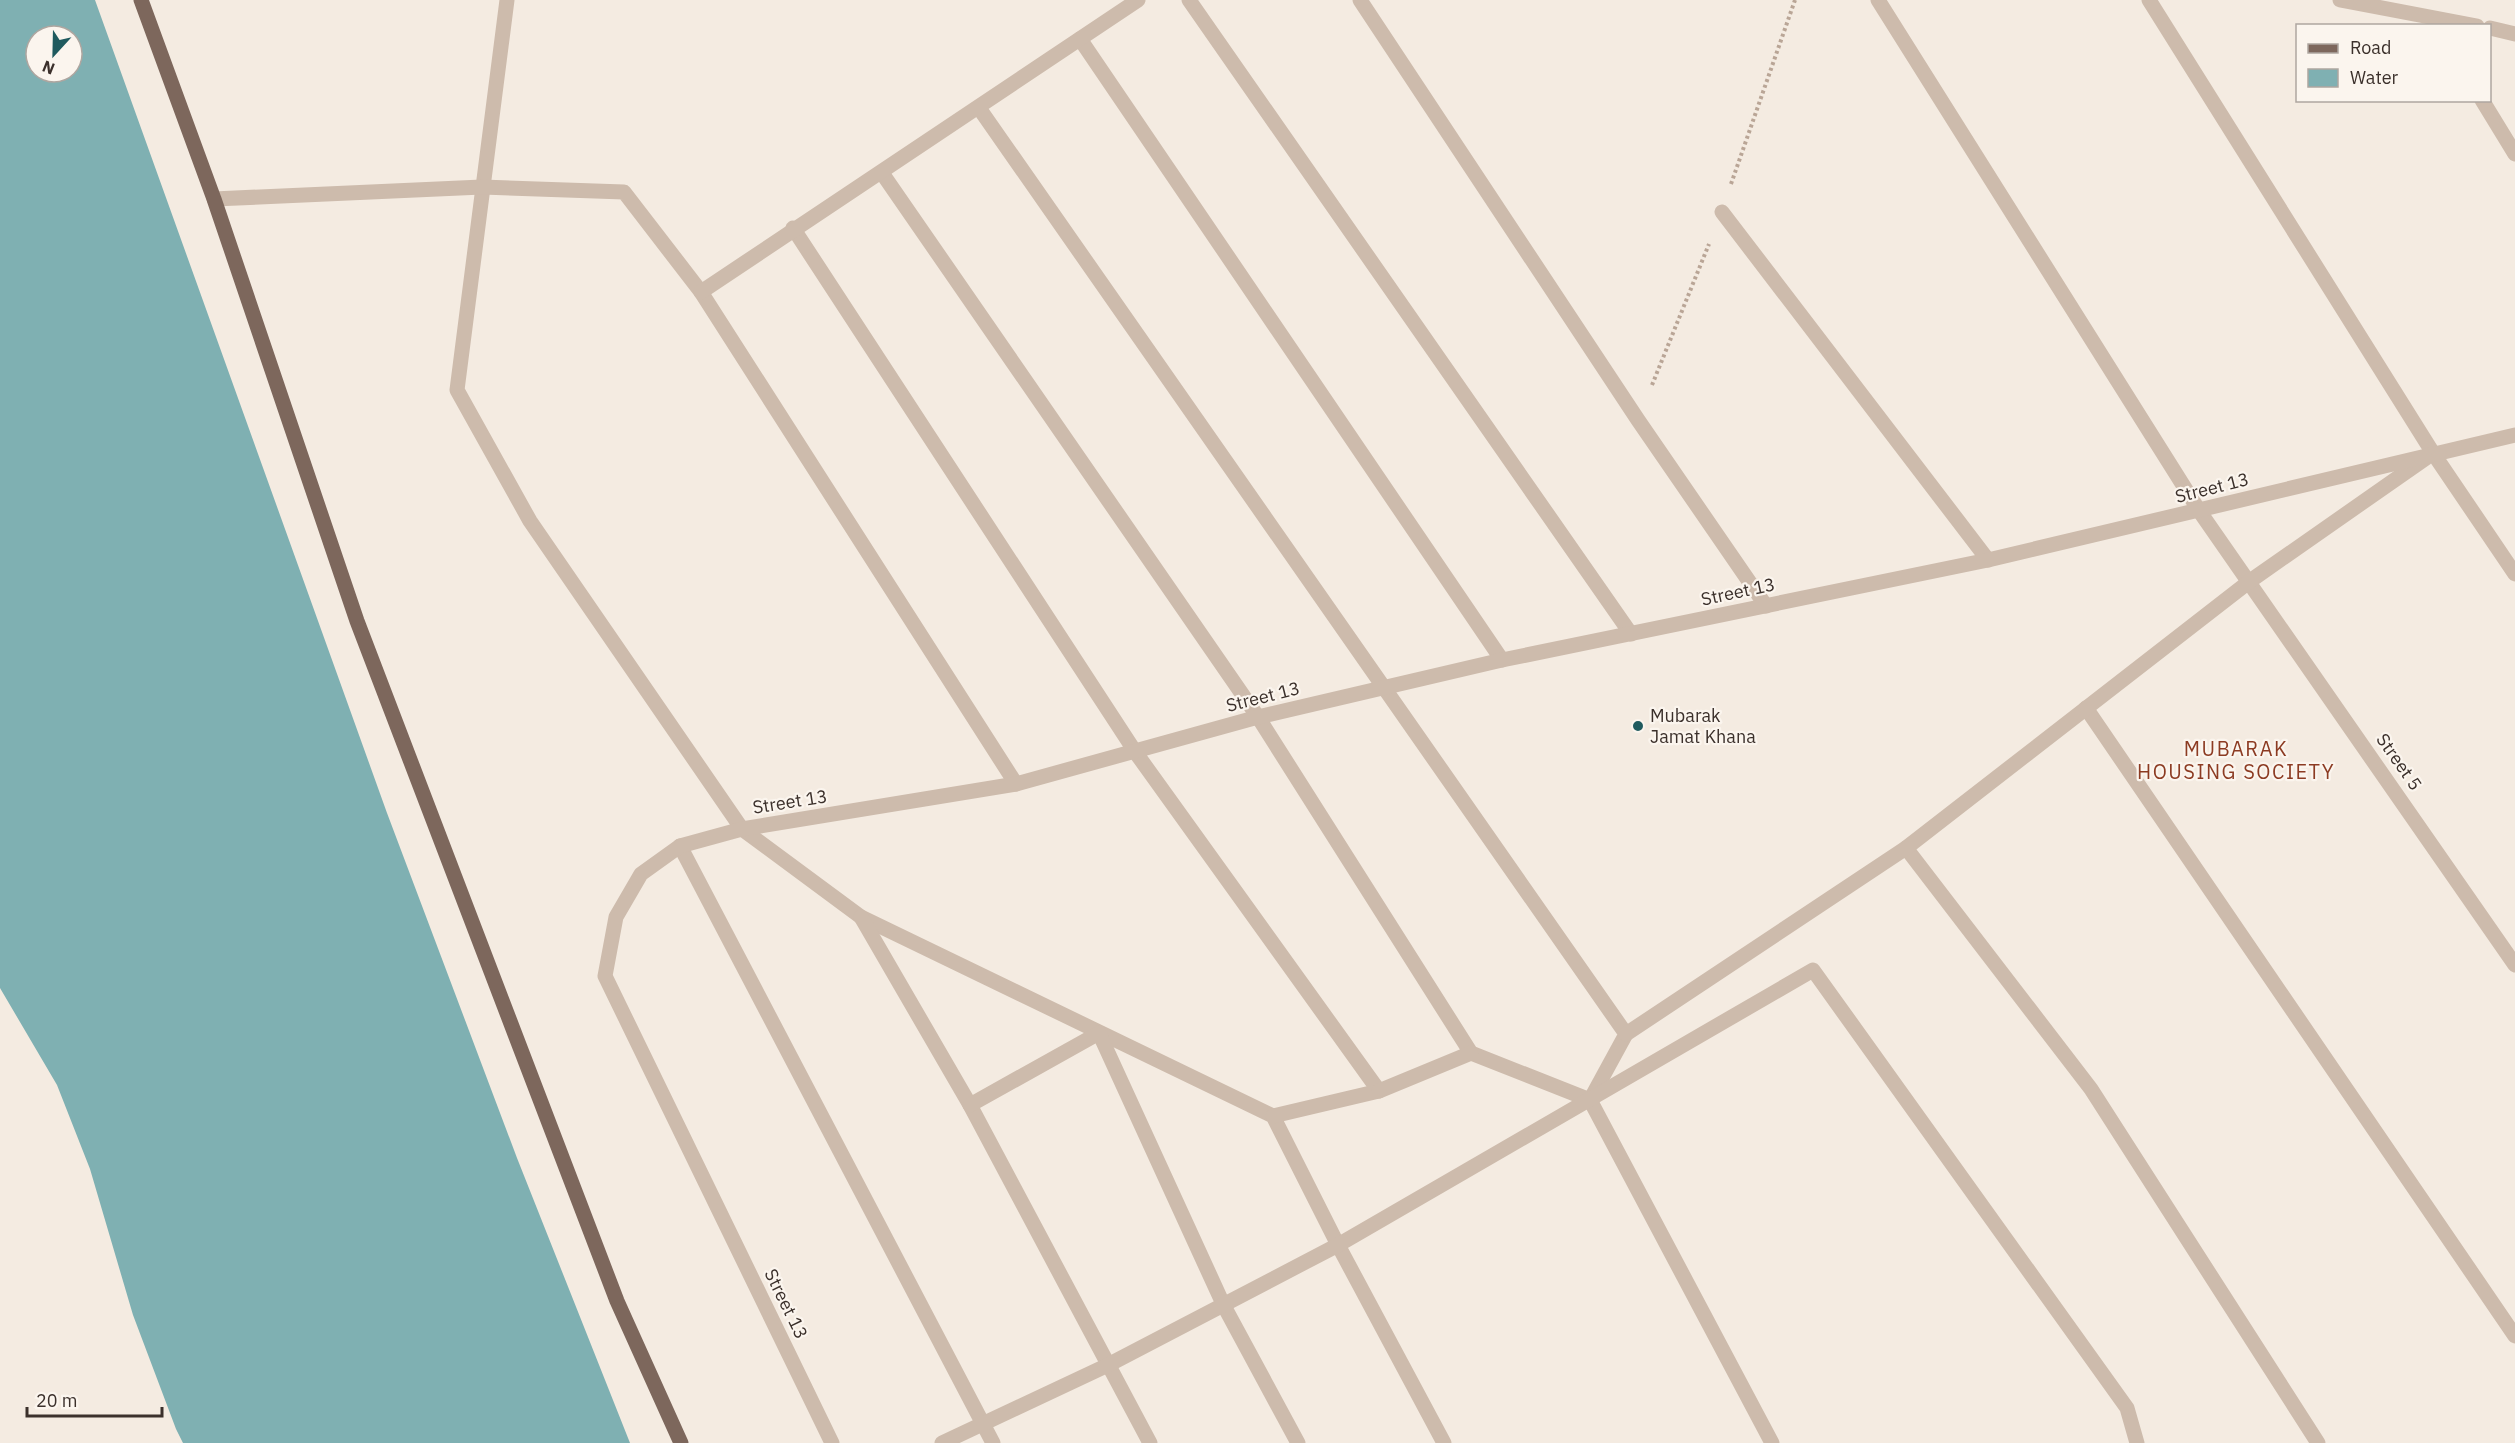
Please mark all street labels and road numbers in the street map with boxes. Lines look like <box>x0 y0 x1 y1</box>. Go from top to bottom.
street label: Street 13 <box>2173 467 2251 508</box>
street label: Street 13 <box>1699 572 1777 611</box>
street label: Street 13 <box>1224 676 1302 717</box>
street label: Street 5 <box>2372 729 2427 795</box>
street label: Street 13 <box>751 784 829 819</box>
street label: Street 13 <box>760 1265 813 1343</box>

